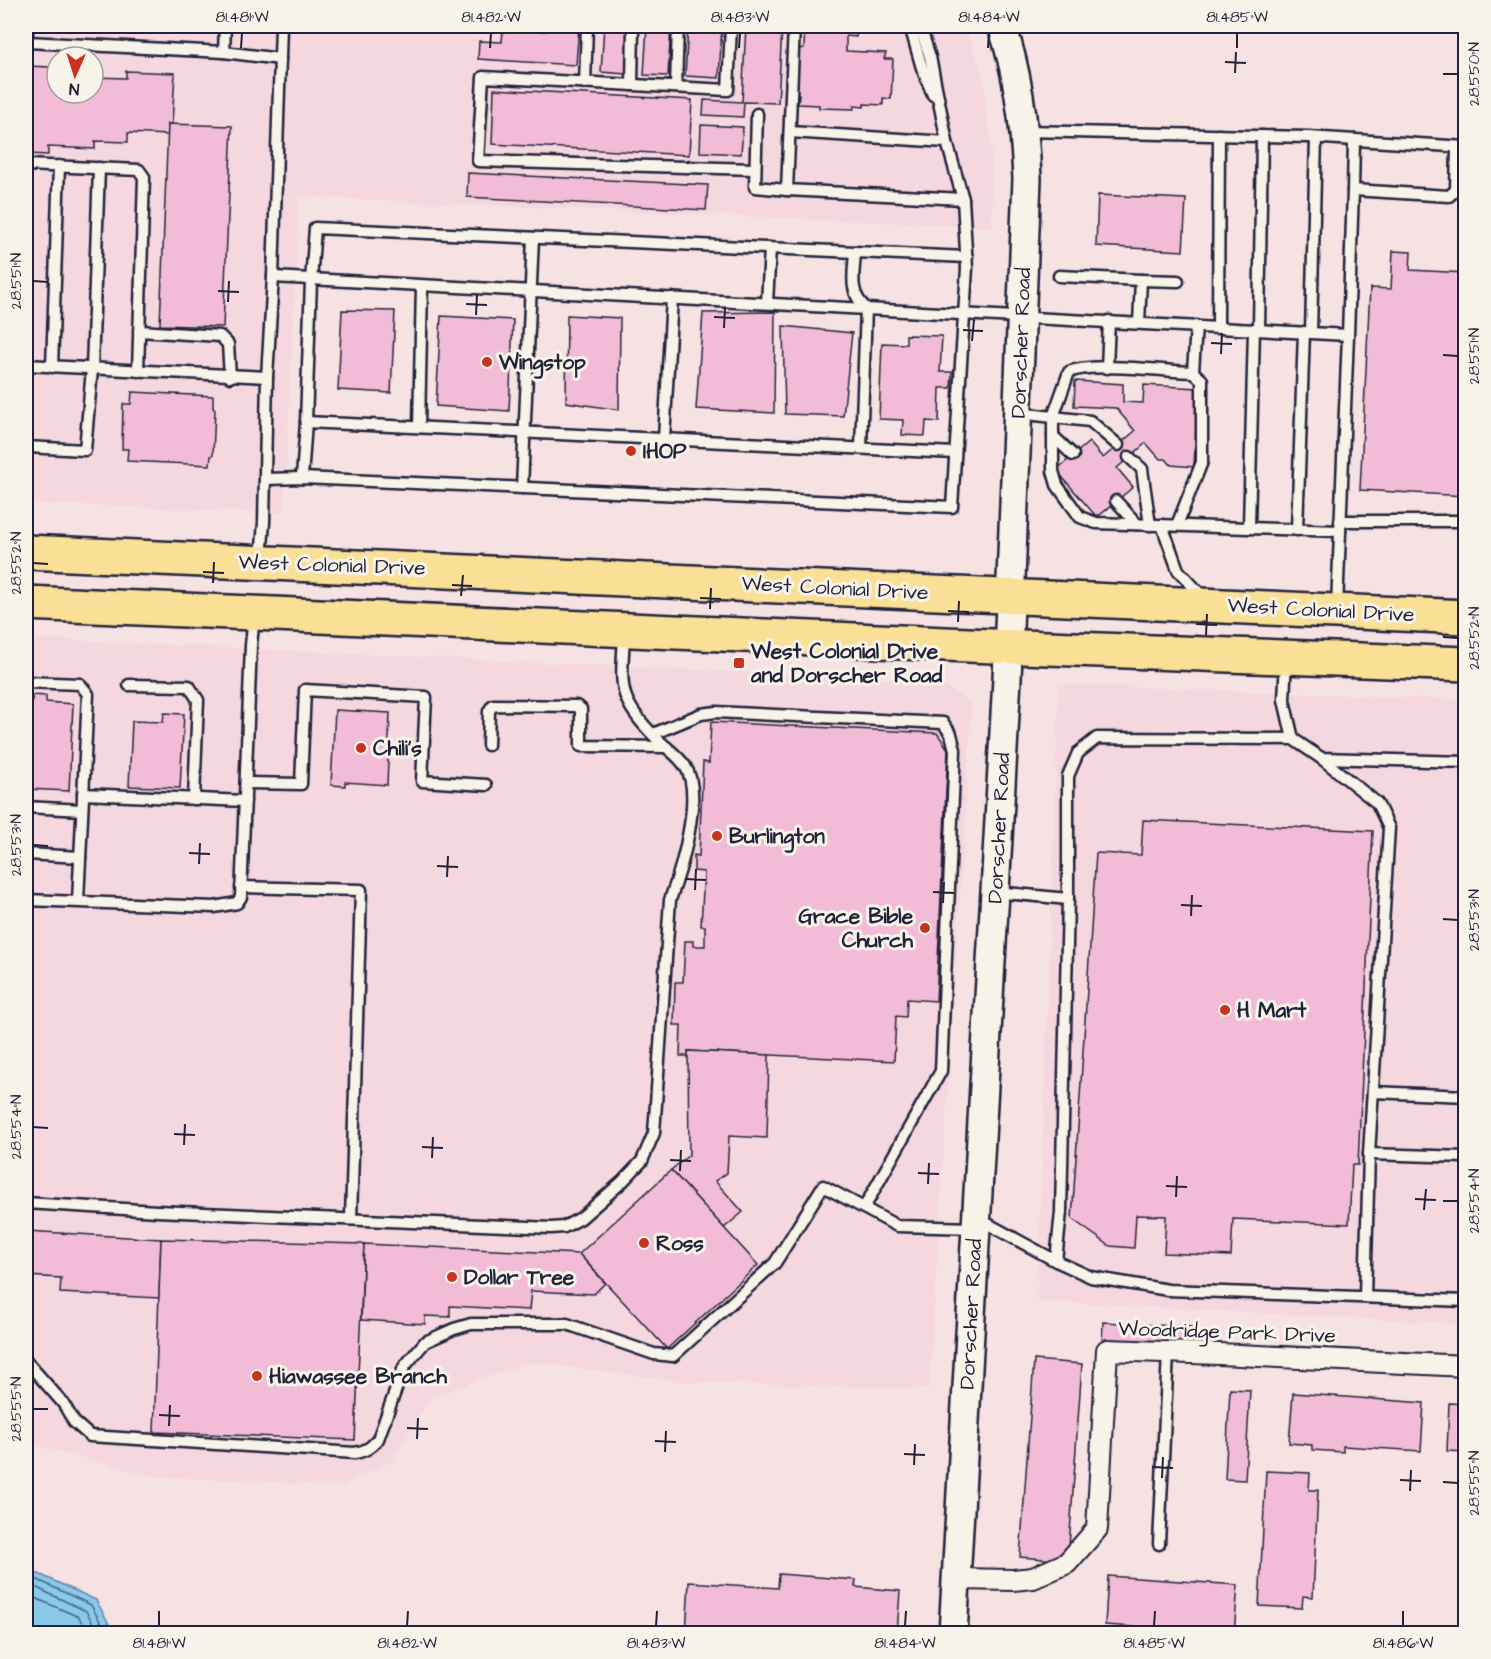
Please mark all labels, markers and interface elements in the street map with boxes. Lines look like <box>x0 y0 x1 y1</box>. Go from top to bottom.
text: 81.481°W <box>215 7 269 28</box>
text: 81.482°W <box>461 7 521 28</box>
text: 81.483°W <box>711 7 769 28</box>
text: 81.484°W <box>958 7 1020 28</box>
text: 81.485°W <box>1206 7 1268 28</box>
text: 28.550°N <box>1464 42 1485 106</box>
north arrow <box>45 45 105 105</box>
text: N <box>69 78 80 100</box>
text: 28.551°N <box>6 253 27 309</box>
street label: Dorscher Road <box>1004 267 1038 419</box>
text: 28.551°N <box>1464 328 1485 384</box>
place label: Wingstop <box>498 348 586 379</box>
marker: Wingstop <box>480 355 494 369</box>
place label: IHOP <box>643 437 687 466</box>
marker: IHOP <box>624 444 638 458</box>
text: 28.552°N <box>6 532 27 594</box>
street label: West Colonial Drive <box>238 547 426 583</box>
street label: West Colonial Drive <box>741 569 929 607</box>
street label: West Colonial Drive <box>1227 591 1415 629</box>
text: 28.552°N <box>1464 607 1485 669</box>
place label: West Colonial Drive and Dorscher Road <box>750 637 942 690</box>
marker: West Colonial Drive and Dorscher Road <box>732 656 746 670</box>
place label: Chili's <box>373 734 422 763</box>
marker: Chili's <box>354 741 368 755</box>
street label: Dorscher Road <box>981 752 1017 904</box>
text: 28.553°N <box>6 814 27 876</box>
place label: Burlington <box>729 822 825 853</box>
marker: Burlington <box>710 829 724 843</box>
text: 28.553°N <box>1464 889 1485 951</box>
place label: Grace Bible Church <box>799 902 914 955</box>
marker: Grace Bible Church <box>918 921 932 935</box>
place label: H Mart <box>1237 996 1307 1025</box>
marker: H Mart <box>1218 1003 1232 1017</box>
text: 28.554°N <box>6 1095 27 1159</box>
text: 28.554°N <box>1464 1169 1485 1233</box>
place label: Ross <box>656 1229 704 1258</box>
marker: Ross <box>637 1236 651 1250</box>
street label: Dorscher Road <box>953 1238 989 1390</box>
place label: Dollar Tree <box>464 1263 575 1292</box>
marker: Dollar Tree <box>445 1270 459 1284</box>
street label: Woodridge Park Drive <box>1118 1314 1336 1352</box>
place label: Hiawassee Branch <box>269 1362 447 1391</box>
marker: Hiawassee Branch <box>250 1369 264 1383</box>
text: 28.555°N <box>6 1377 27 1441</box>
text: 28.555°N <box>1464 1451 1485 1515</box>
text: 81.481°W <box>132 1633 186 1654</box>
text: 81.482°W <box>377 1633 437 1654</box>
text: 81.483°W <box>627 1633 685 1654</box>
text: 81.484°W <box>874 1633 936 1654</box>
text: 81.485°W <box>1123 1633 1185 1654</box>
text: 81.486°W <box>1373 1633 1433 1654</box>

